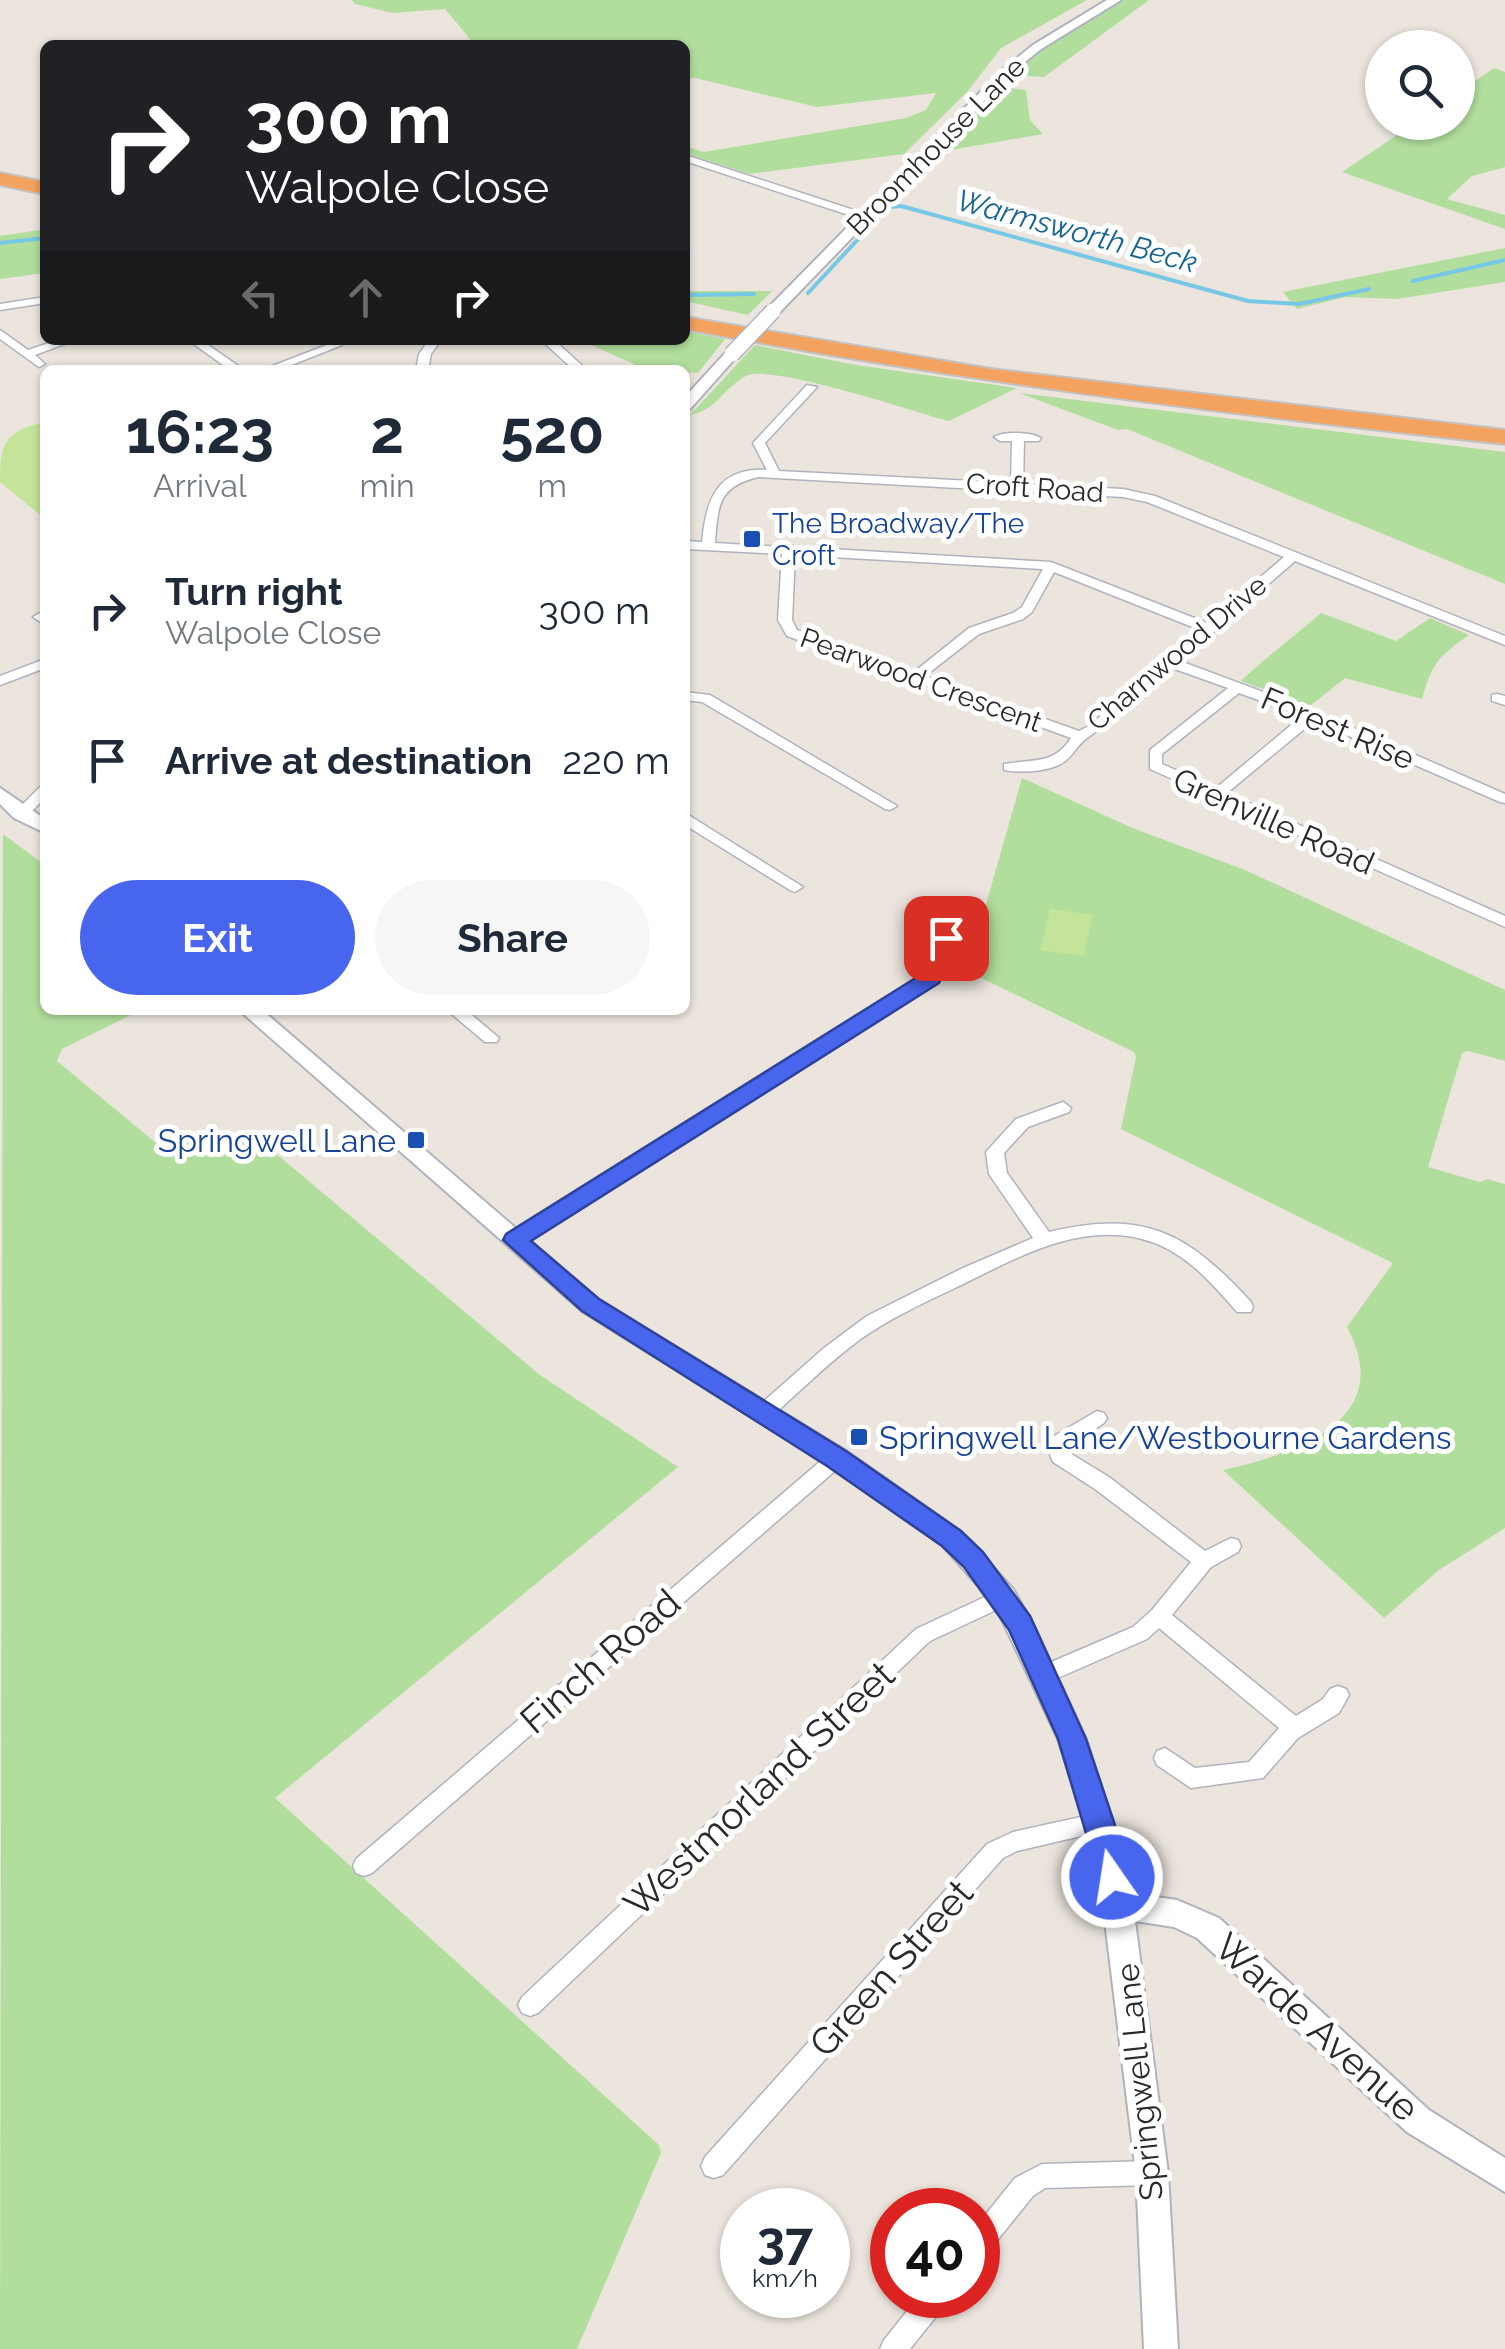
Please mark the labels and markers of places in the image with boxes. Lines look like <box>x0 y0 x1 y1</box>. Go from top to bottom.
place label: The Broadway/The Croft <box>772 507 1024 572</box>
marker: The Broadway/The Croft <box>741 528 763 550</box>
pin <box>904 896 989 981</box>
place label: Springwell Lane <box>158 1122 396 1159</box>
marker: Springwell Lane <box>405 1129 427 1151</box>
place label: Springwell Lane/Westbourne Gardens <box>879 1419 1451 1456</box>
marker: Springwell Lane/Westbourne Gardens <box>848 1426 870 1448</box>

